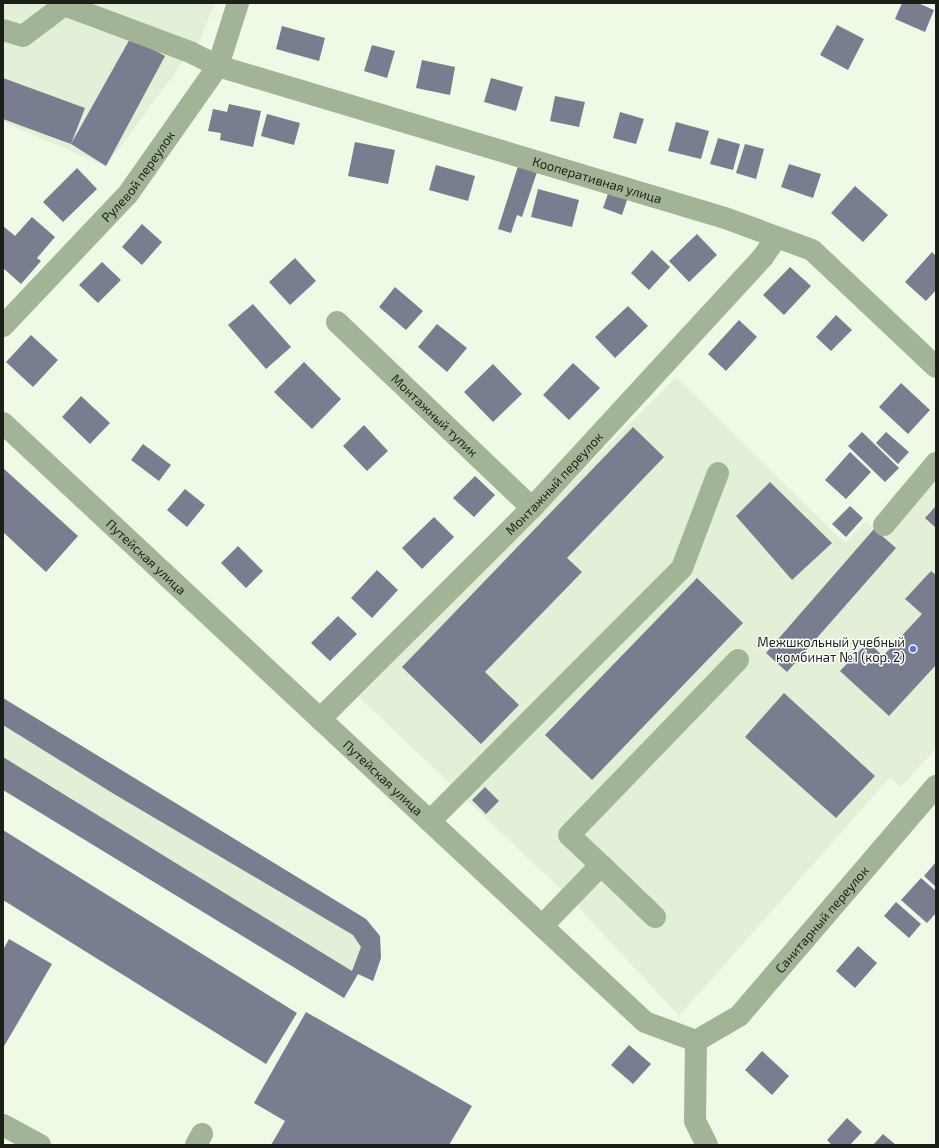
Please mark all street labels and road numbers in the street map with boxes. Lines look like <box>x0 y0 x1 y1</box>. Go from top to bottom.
street label: Рулевой переулок <box>98 127 178 225</box>
street label: Кооперативная улица <box>531 153 664 207</box>
street label: Монтажный тупик <box>388 370 481 460</box>
street label: Монтажный переулок <box>502 429 606 538</box>
street label: Путейская улица <box>103 516 190 598</box>
street label: Путейская улица <box>340 737 426 819</box>
street label: Санитарный переулок <box>772 863 872 976</box>

